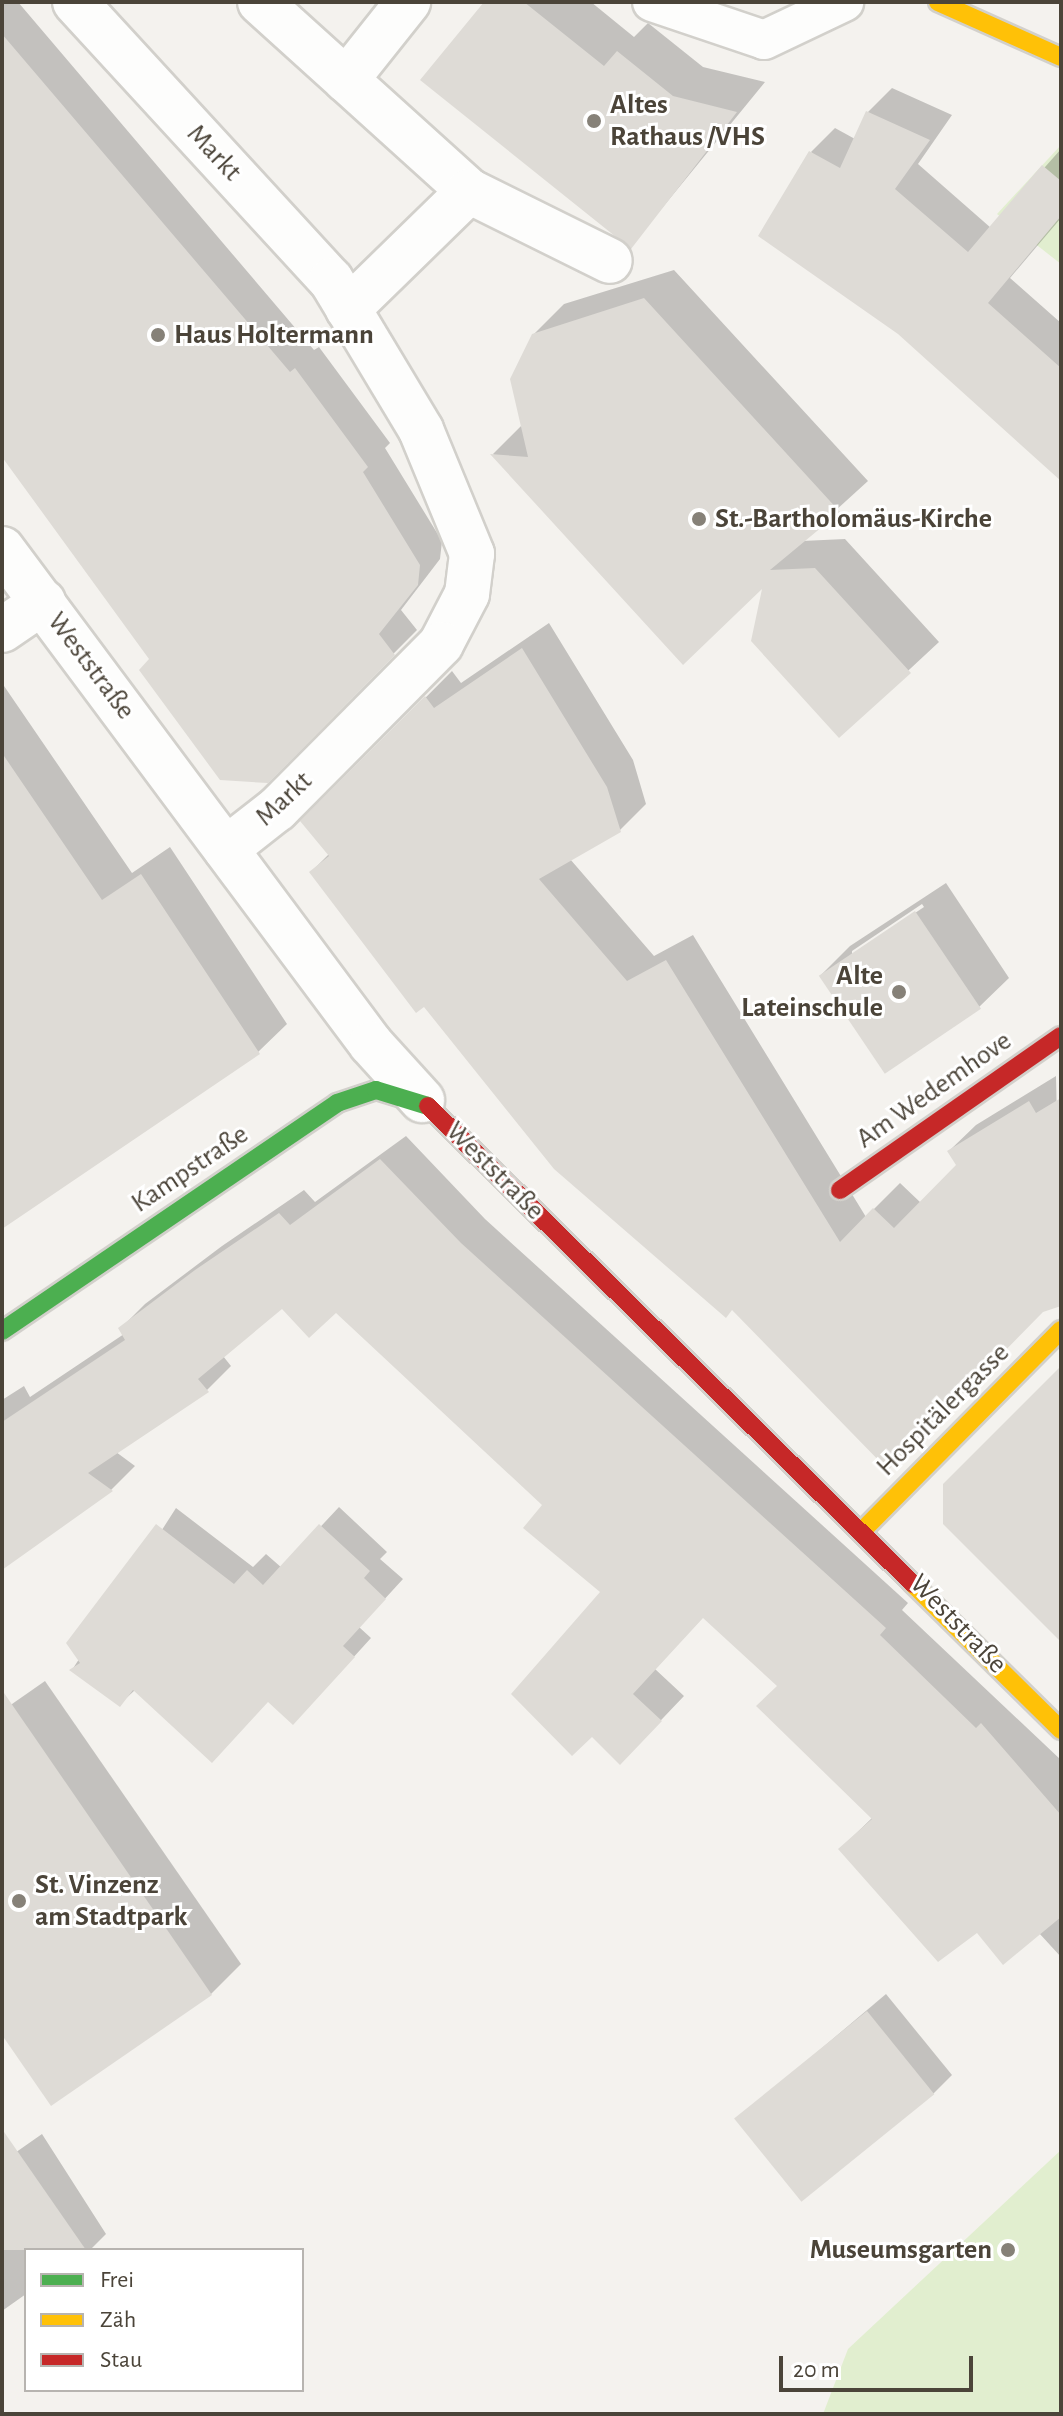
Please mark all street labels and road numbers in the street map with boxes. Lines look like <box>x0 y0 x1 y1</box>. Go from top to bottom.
street label: Markt <box>179 118 249 188</box>
street label: Weststraße <box>40 606 142 726</box>
street label: Markt <box>249 764 319 834</box>
street label: Am Wedemhove <box>850 1024 1018 1156</box>
street label: Weststraße <box>439 1115 551 1227</box>
street label: Kampstraße <box>125 1118 255 1220</box>
street label: Hospitälergasse <box>869 1336 1017 1484</box>
street label: Weststraße <box>902 1567 1014 1681</box>

